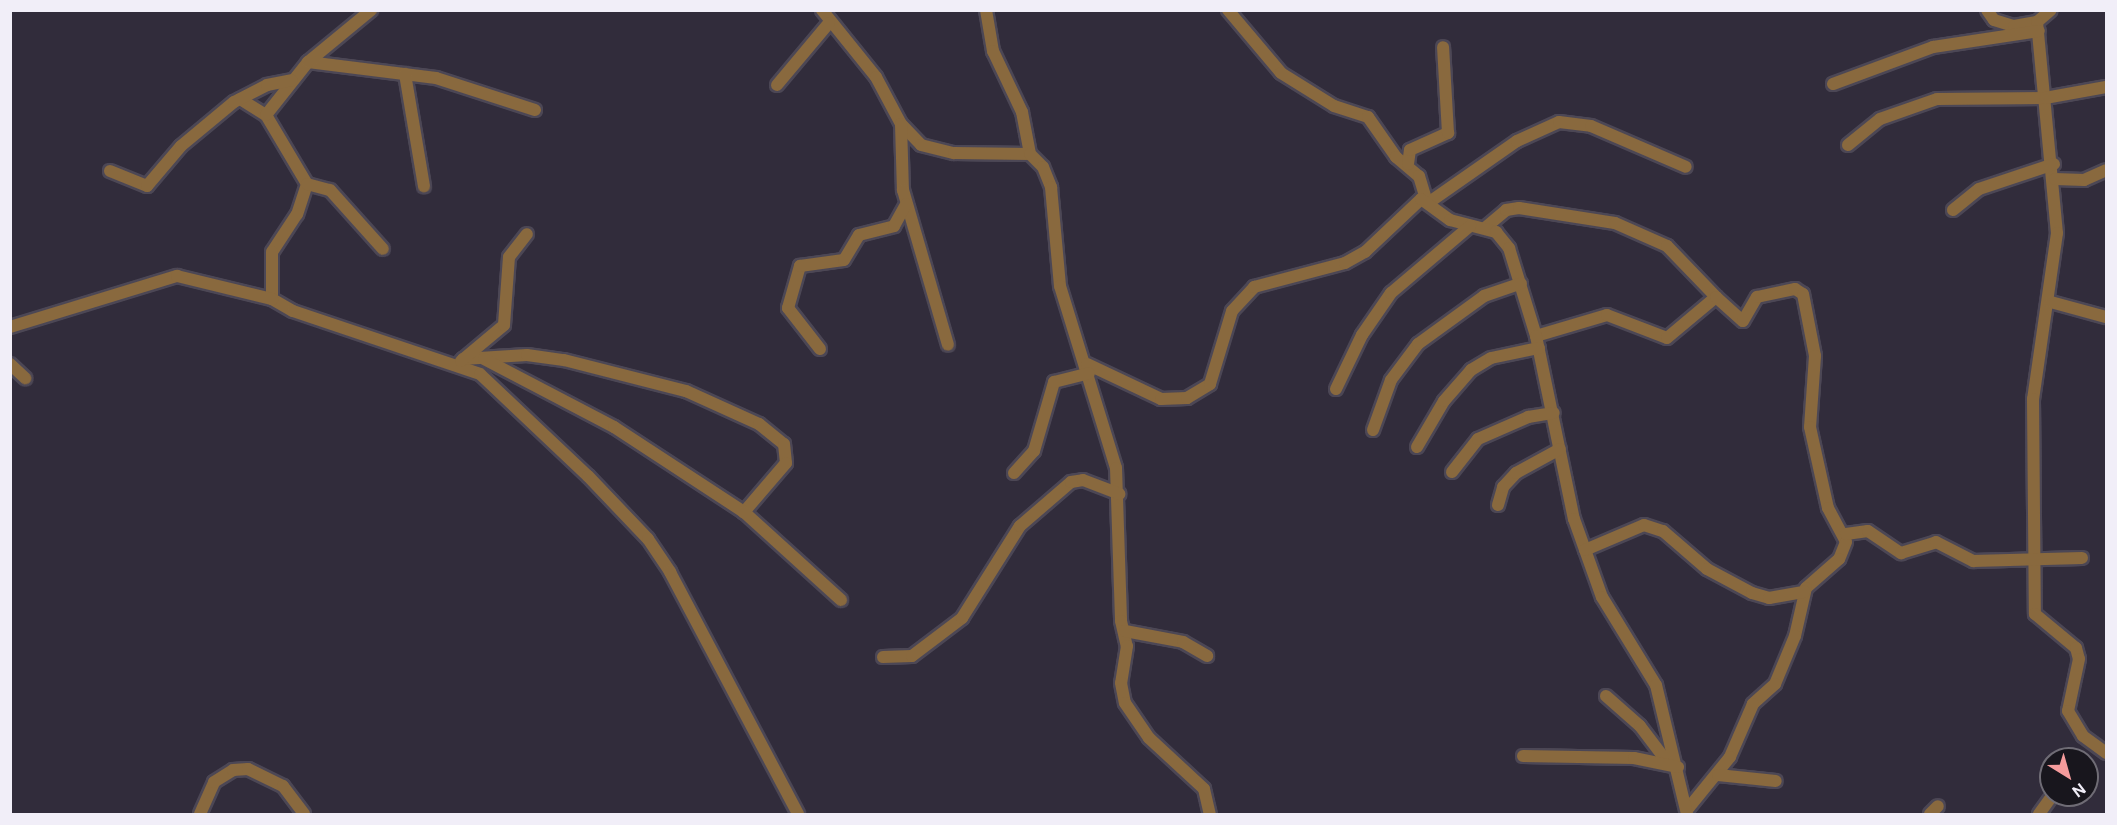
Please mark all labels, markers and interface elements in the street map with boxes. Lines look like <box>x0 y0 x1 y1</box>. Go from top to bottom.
north arrow <box>2039 747 2099 807</box>
text: N <box>2068 778 2090 802</box>

